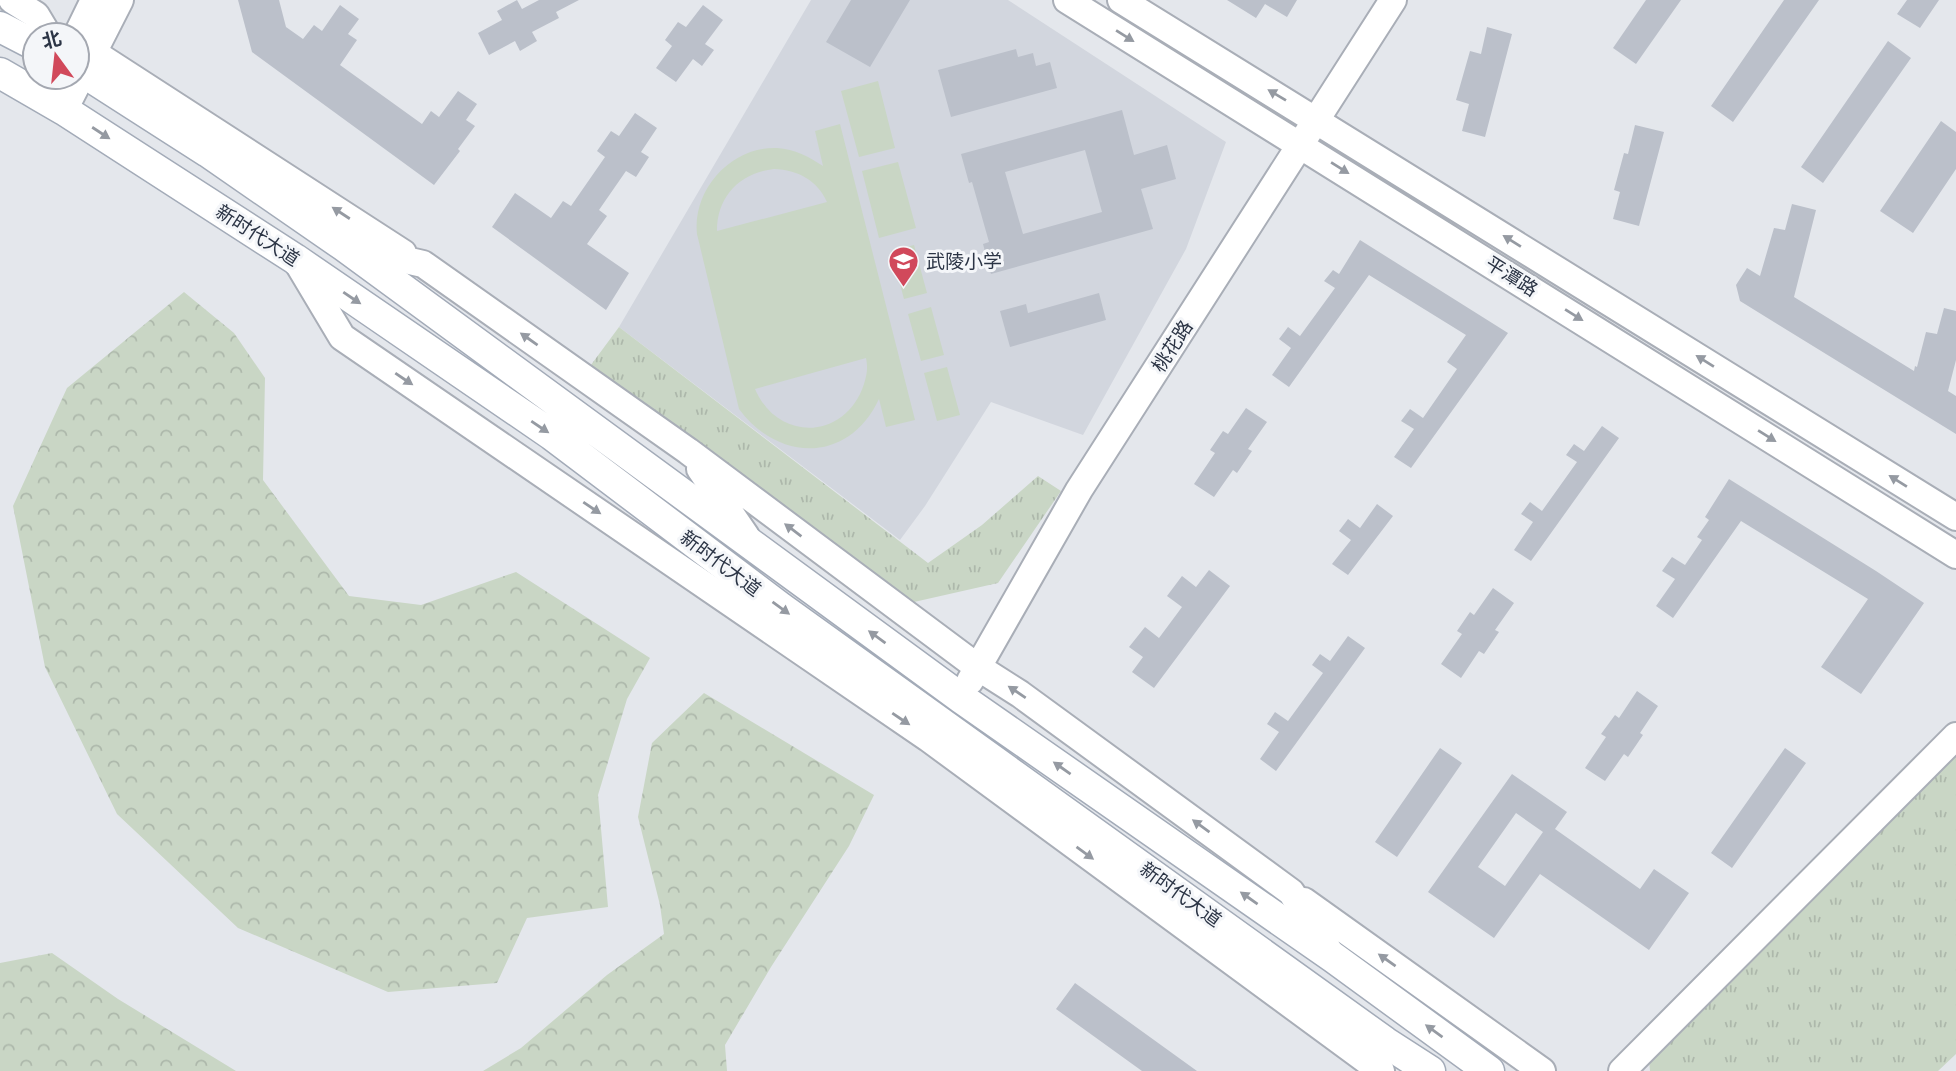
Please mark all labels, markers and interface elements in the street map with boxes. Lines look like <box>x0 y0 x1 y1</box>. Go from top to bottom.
north arrow <box>21 21 91 91</box>
text: 北 <box>40 26 64 53</box>
one-way arrow <box>1116 29 1135 42</box>
one-way arrow <box>1267 89 1286 102</box>
one-way arrow <box>91 127 110 140</box>
one-way arrow <box>1330 162 1349 175</box>
street label: 新时代大道 <box>212 200 304 270</box>
one-way arrow <box>332 206 350 220</box>
one-way arrow <box>1502 234 1521 247</box>
school or university icon: 武陵小学 <box>886 244 920 288</box>
place label: 武陵小学 <box>926 250 1002 272</box>
street label: 平潭路 <box>1482 252 1542 300</box>
one-way arrow <box>343 291 362 304</box>
one-way arrow <box>1564 309 1583 322</box>
street label: 桃花路 <box>1147 316 1197 376</box>
one-way arrow <box>520 332 538 346</box>
one-way arrow <box>1695 355 1715 368</box>
one-way arrow <box>395 372 413 386</box>
one-way arrow <box>531 420 549 434</box>
one-way arrow <box>1757 430 1776 443</box>
one-way arrow <box>1888 475 1908 488</box>
one-way arrow <box>583 501 601 515</box>
one-way arrow <box>785 522 803 537</box>
street label: 新时代大道 <box>676 526 766 600</box>
one-way arrow <box>772 600 790 614</box>
one-way arrow <box>868 630 886 644</box>
one-way arrow <box>1008 685 1026 699</box>
one-way arrow <box>892 712 910 726</box>
one-way arrow <box>1053 761 1071 775</box>
one-way arrow <box>1192 819 1210 833</box>
one-way arrow <box>1076 845 1094 859</box>
street label: 新时代大道 <box>1136 857 1226 931</box>
one-way arrow <box>1240 891 1258 905</box>
one-way arrow <box>1378 953 1396 967</box>
one-way arrow <box>1425 1024 1443 1038</box>

